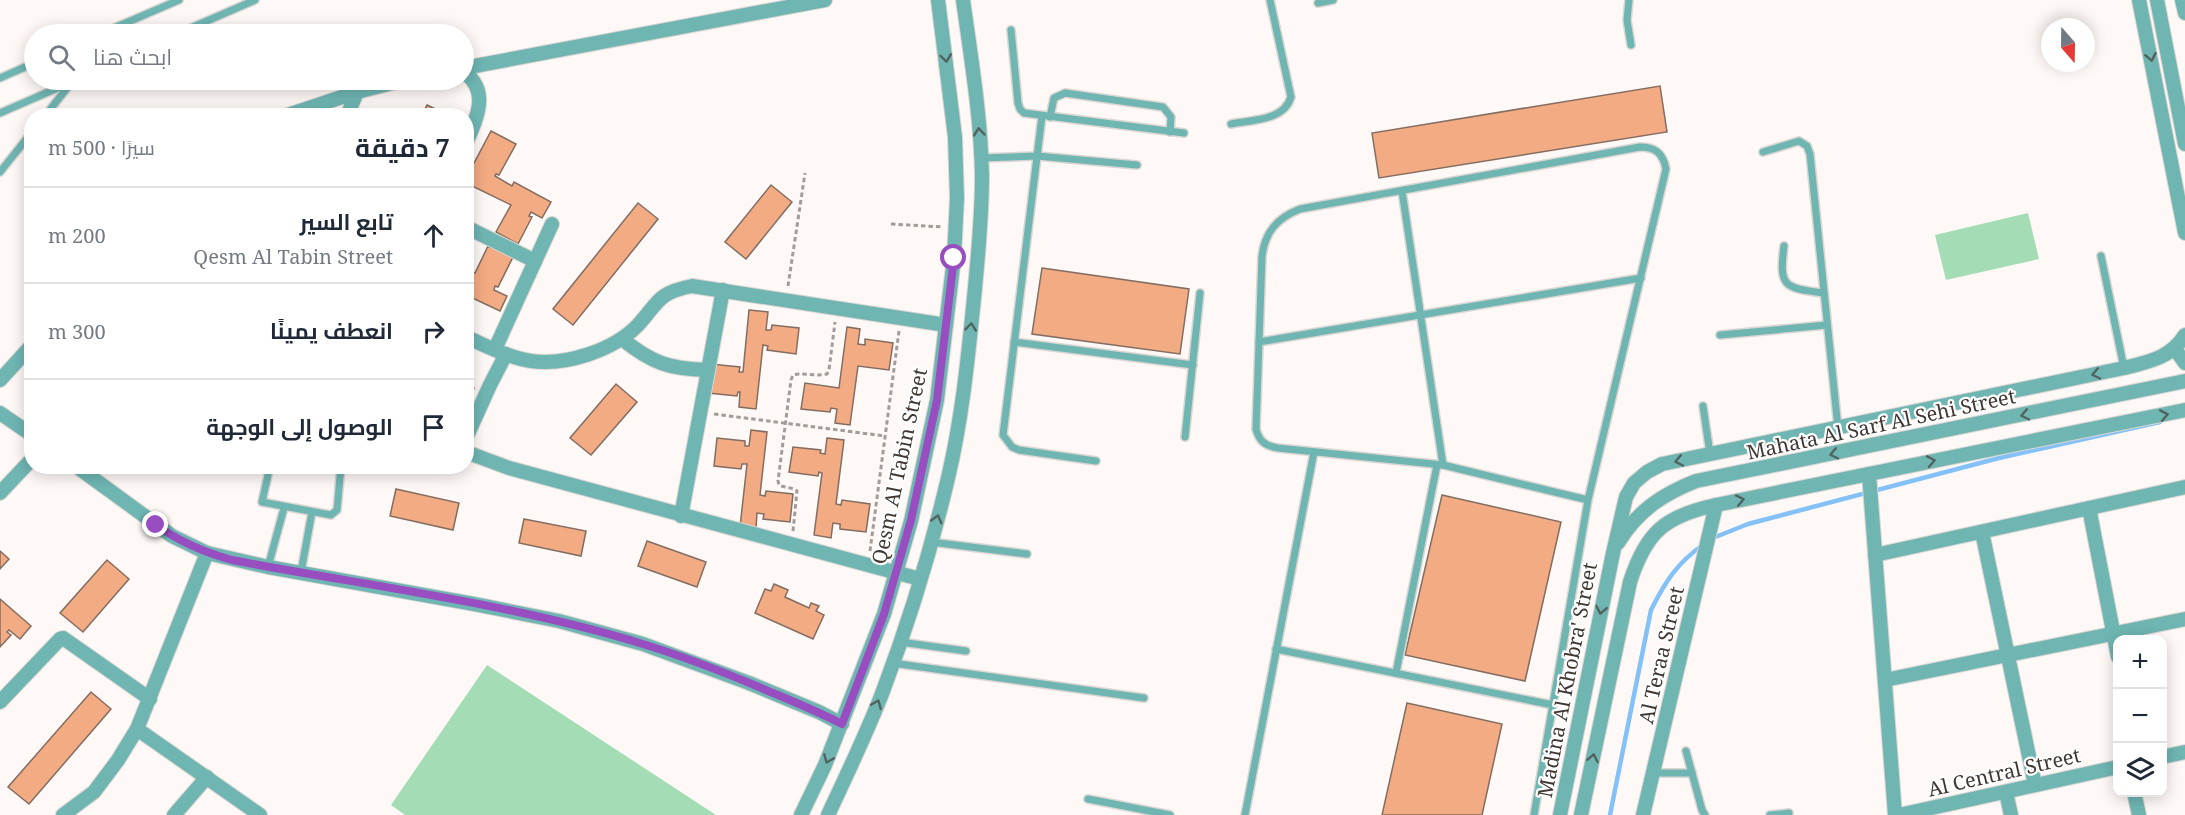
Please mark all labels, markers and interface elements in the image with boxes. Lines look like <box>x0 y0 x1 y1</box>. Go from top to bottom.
north arrow <box>2041 18 2095 72</box>
search box <box>24 24 474 90</box>
icon: search <box>45 41 78 74</box>
text: ابحث هنا <box>93 41 172 71</box>
one-way arrow <box>2144 52 2157 62</box>
one-way arrow <box>939 53 951 63</box>
one-way arrow <box>973 128 986 137</box>
text: 7 دقيقة <box>355 129 450 165</box>
text: سيرًا · 500 m <box>48 134 155 161</box>
text: تابع السير <box>300 206 393 236</box>
icon: ahead <box>417 219 450 252</box>
text: 200 m <box>48 222 106 249</box>
text: Qesm Al Tabin Street <box>193 243 393 270</box>
route start <box>940 244 966 270</box>
text: انعطف يمينًا <box>270 315 393 345</box>
icon: right <box>417 315 450 348</box>
text: 300 m <box>48 318 106 345</box>
one-way arrow <box>964 322 977 331</box>
street label: Qesm Al Tabin Street <box>865 366 933 566</box>
one-way arrow <box>2091 367 2101 380</box>
street label: Mahata Al Sarf Al Sehi Street <box>1744 382 2018 466</box>
one-way arrow <box>2020 407 2030 420</box>
one-way arrow <box>2158 409 2168 422</box>
text: الوصول إلى الوجهة <box>206 411 393 441</box>
icon: arrive <box>417 411 450 444</box>
one-way arrow <box>1829 447 1839 460</box>
one-way arrow <box>1674 454 1684 467</box>
one-way arrow <box>1926 455 1936 468</box>
one-way arrow <box>1735 494 1745 507</box>
route end <box>142 511 168 537</box>
one-way arrow <box>930 514 942 524</box>
street label: Madina Al Khobra' Street <box>1531 560 1603 800</box>
street label: Al Teraa Street <box>1632 584 1690 726</box>
one-way arrow <box>1595 605 1608 615</box>
map controls <box>2113 635 2167 797</box>
button: + <box>2113 635 2167 689</box>
button: − <box>2113 689 2167 743</box>
one-way arrow <box>870 699 882 710</box>
street label: Al Central Street <box>1925 741 2083 803</box>
button: layers <box>2113 743 2167 797</box>
one-way arrow <box>823 753 835 764</box>
one-way arrow <box>1586 753 1599 763</box>

